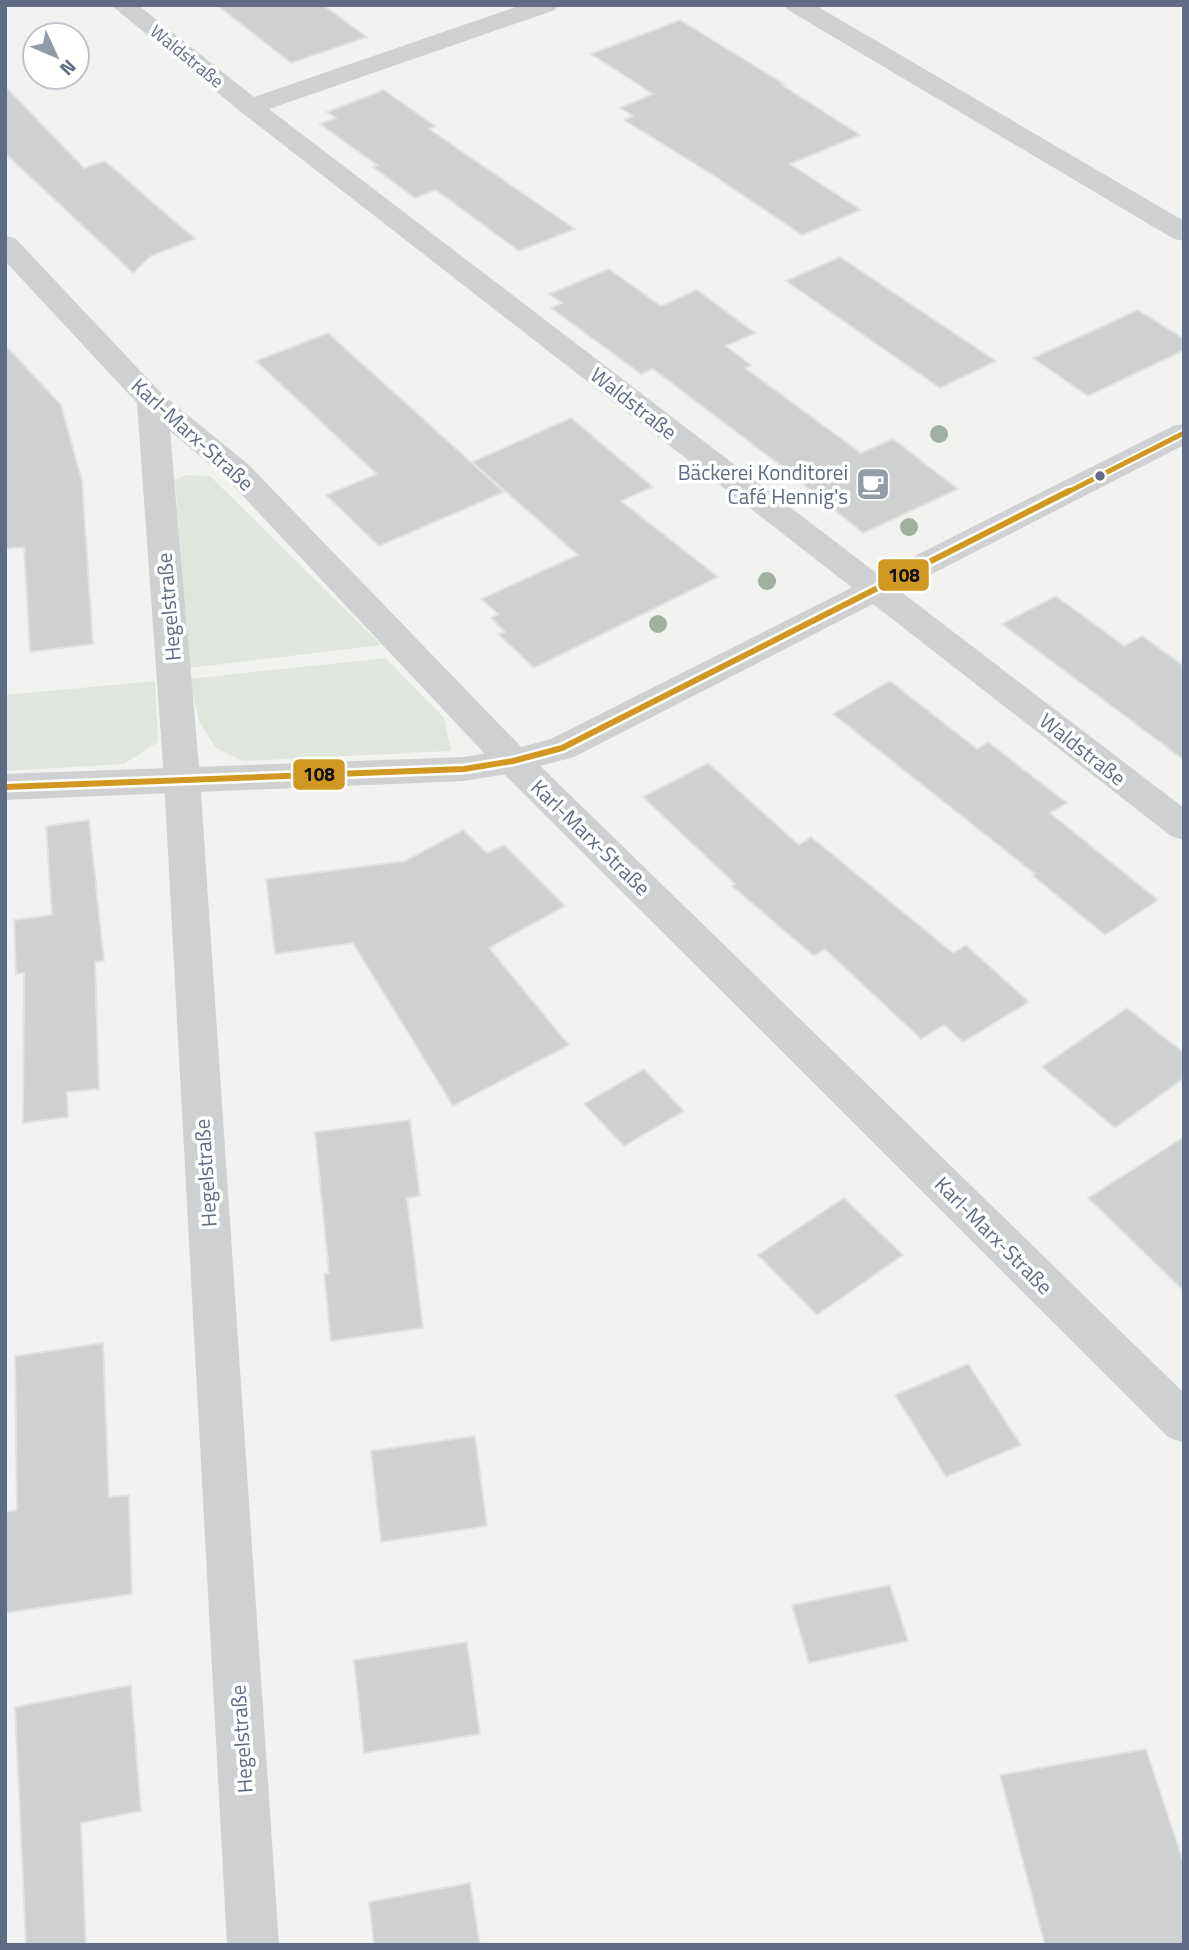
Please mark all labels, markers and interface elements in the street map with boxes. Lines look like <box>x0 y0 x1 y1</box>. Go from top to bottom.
street label: Waldstraße <box>144 18 230 94</box>
north arrow <box>21 21 91 91</box>
text: N <box>54 53 84 83</box>
street label: Waldstraße <box>584 359 684 447</box>
street label: Karl-Marx-Straße <box>124 370 262 498</box>
place label: Bäckerei Konditorei Café Hennig's <box>678 456 848 512</box>
cafe icon: Bäckerei Konditorei Café Hennig's <box>854 465 892 503</box>
unlabelled marker <box>1093 469 1107 483</box>
street label: Hegelstraße <box>147 552 189 662</box>
line badge: 108 <box>877 558 930 592</box>
text: 108 <box>888 560 920 589</box>
street label: Waldstraße <box>1033 705 1133 793</box>
line badge: 108 <box>292 758 346 791</box>
text: 108 <box>303 759 335 788</box>
street label: Karl-Marx-Straße <box>524 771 658 903</box>
street label: Hegelstraße <box>185 1118 225 1228</box>
street label: Karl-Marx-Straße <box>928 1169 1060 1301</box>
street label: Hegelstraße <box>221 1684 261 1794</box>

